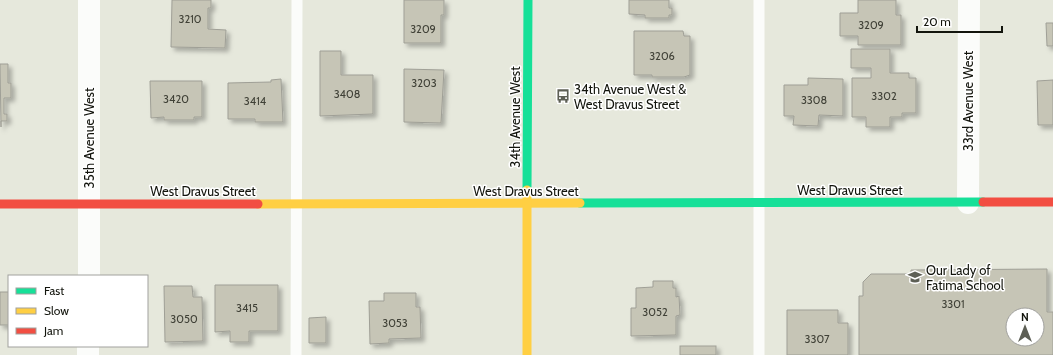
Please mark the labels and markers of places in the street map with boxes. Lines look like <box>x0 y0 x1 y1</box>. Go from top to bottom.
place label: 34th Avenue West & West Dravus Street <box>574 81 686 112</box>
bus stop icon: 34th Avenue West & West Dravus Street <box>555 88 571 104</box>
place label: Our Lady of Fatima School <box>926 262 1004 293</box>
school or university icon: Our Lady of Fatima School <box>907 269 923 285</box>

